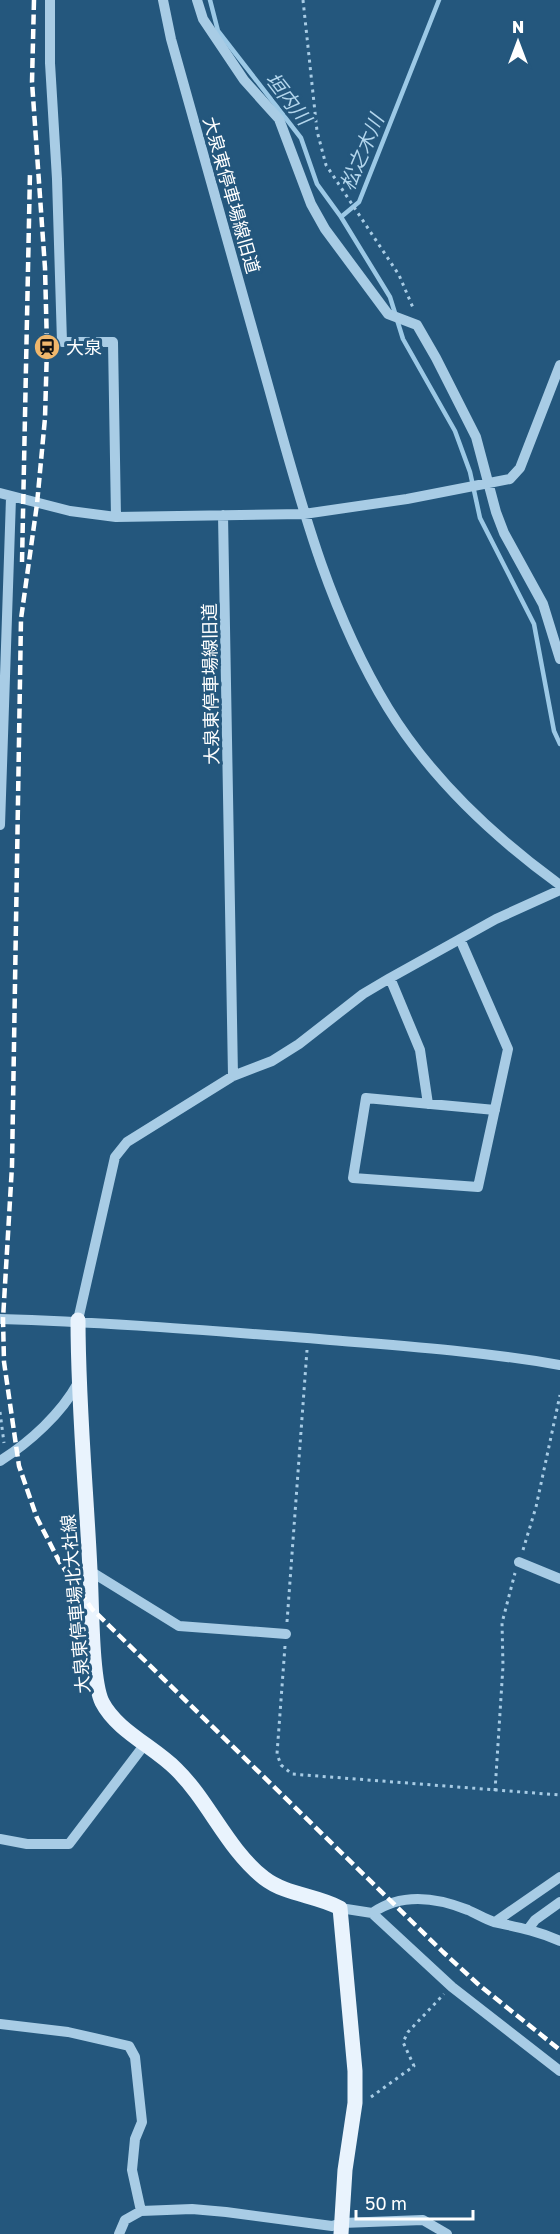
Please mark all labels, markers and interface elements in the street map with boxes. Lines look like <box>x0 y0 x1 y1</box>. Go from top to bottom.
north arrow <box>488 12 548 72</box>
text: N <box>512 17 524 37</box>
water label: 垣内川 <box>261 67 318 131</box>
water label: 松之木川 <box>334 109 388 194</box>
street label: 大泉東停車場線旧道 <box>199 114 265 276</box>
station icon: 大泉 <box>32 332 62 362</box>
place label: 大泉 <box>66 336 102 358</box>
street label: 大泉東停車場線旧道 <box>198 603 222 765</box>
street label: 大泉東停車場北大社線 <box>56 1513 94 1695</box>
scale bar <box>356 2183 473 2221</box>
text: 50 m <box>365 2192 407 2214</box>

